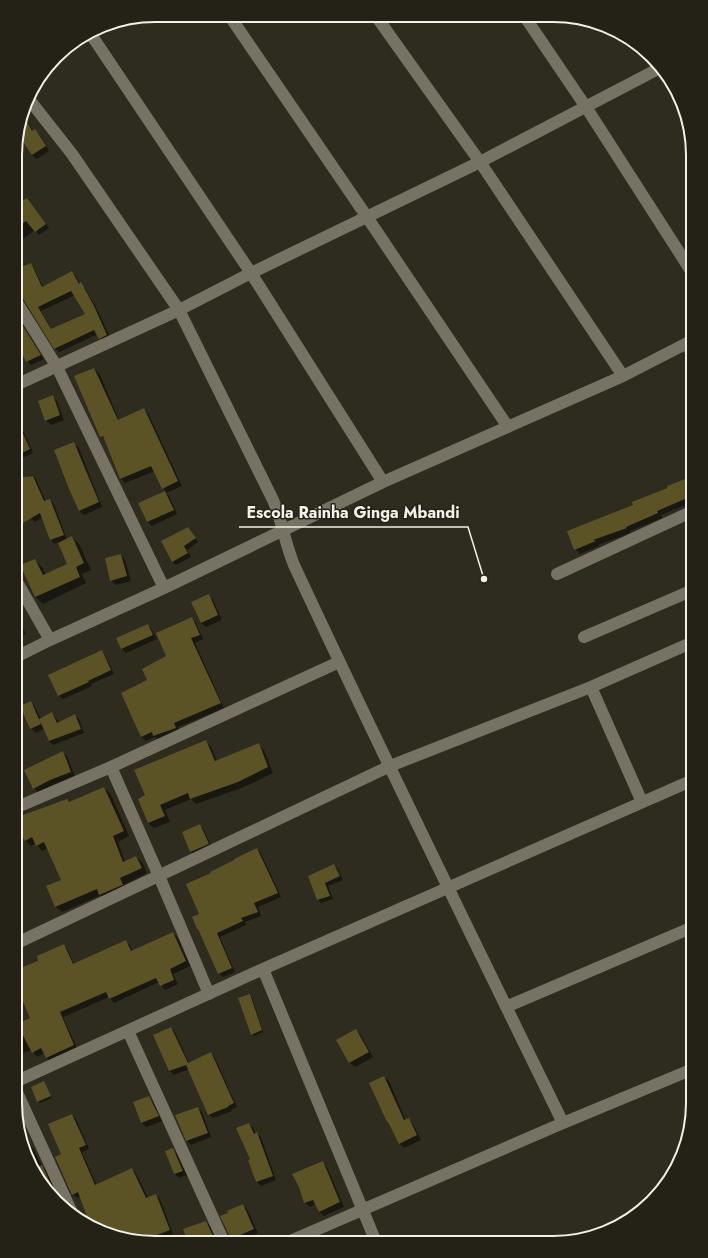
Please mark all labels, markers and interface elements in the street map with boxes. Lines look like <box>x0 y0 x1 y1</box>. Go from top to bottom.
callout: Escola Rainha Ginga Mbandi <box>239 499 468 527</box>
text: Escola Rainha Ginga Mbandi <box>246 501 460 524</box>

